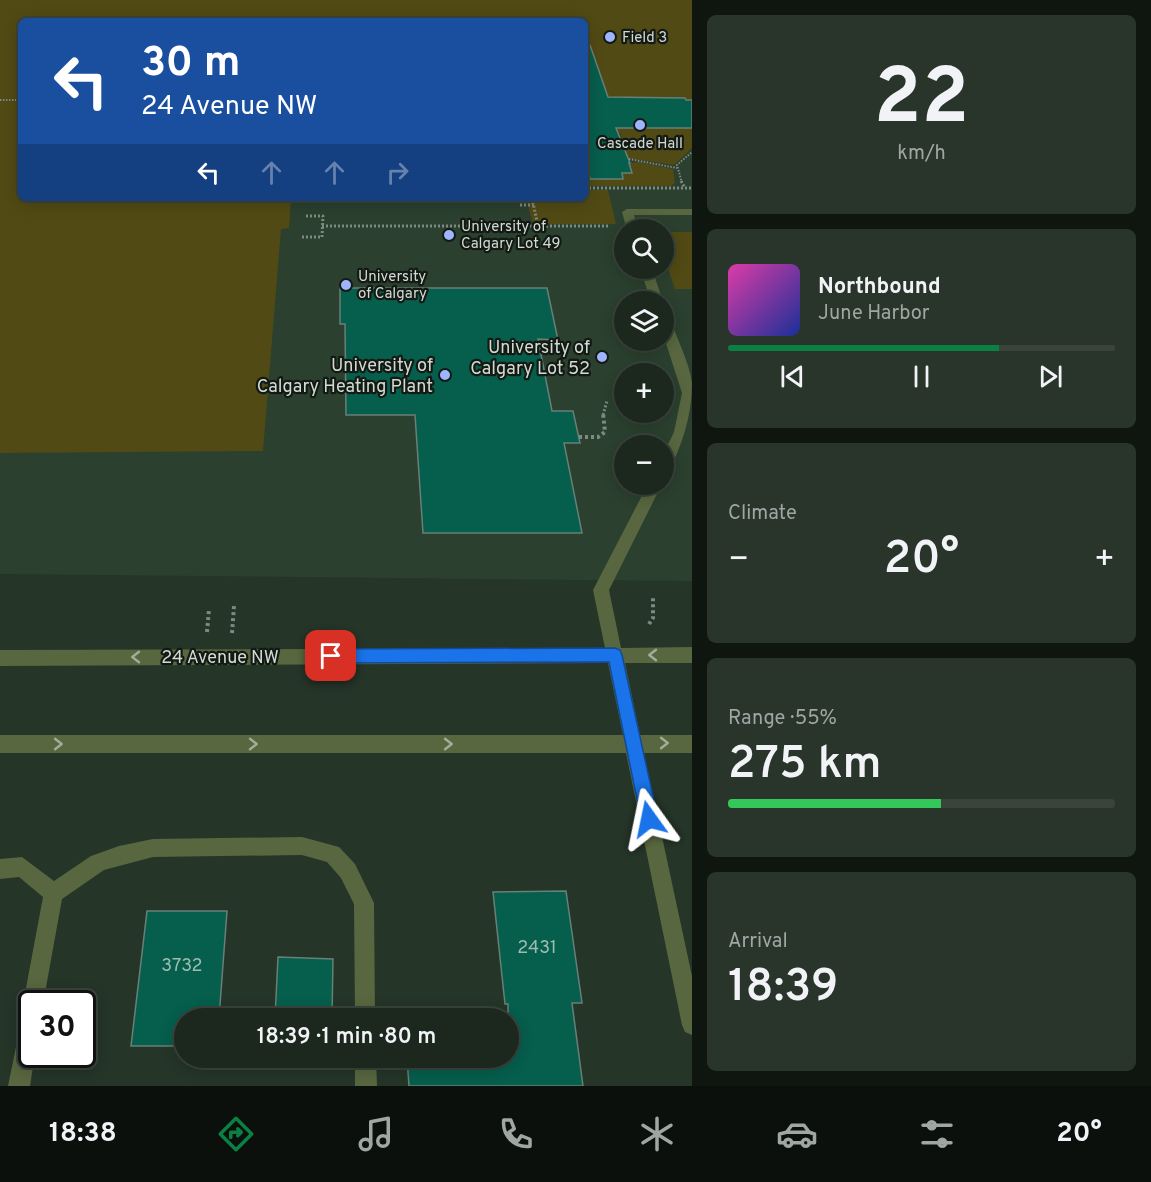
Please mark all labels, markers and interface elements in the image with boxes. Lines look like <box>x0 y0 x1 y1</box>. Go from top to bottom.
place label: Field 3 <box>622 29 667 48</box>
marker: Field 3 <box>603 30 617 44</box>
text: 30 m <box>141 38 240 91</box>
icon: left <box>42 42 120 120</box>
text: 22 <box>874 52 969 151</box>
text: 24 Avenue NW <box>141 90 317 124</box>
marker: Cascade Hall <box>633 118 647 132</box>
place label: Cascade Hall <box>597 135 683 154</box>
text: km/h <box>897 141 946 167</box>
icon: left <box>192 156 225 189</box>
icon: ahead <box>255 156 288 189</box>
icon: ahead <box>318 156 351 189</box>
icon: right <box>381 156 414 189</box>
place label: University of Calgary Lot 49 <box>461 218 560 254</box>
map controls <box>614 219 674 495</box>
button: search <box>614 219 674 279</box>
marker: University of Calgary Lot 49 <box>442 228 456 242</box>
place label: University of Calgary <box>358 268 427 304</box>
text: Northbound <box>818 274 941 301</box>
marker: University of Calgary <box>339 278 353 292</box>
button: layers <box>614 291 674 351</box>
text: June Harbor <box>818 301 930 327</box>
place label: University of Calgary Lot 52 <box>470 337 590 381</box>
marker: University of Calgary Lot 52 <box>595 350 609 364</box>
place label: University of Calgary Heating Plant <box>257 355 433 399</box>
icon: previous <box>776 360 809 393</box>
icon: pause <box>905 360 938 393</box>
icon: next <box>1034 360 1067 393</box>
button: + <box>614 363 674 423</box>
marker: University of Calgary Heating Plant <box>438 368 452 382</box>
button: − <box>614 435 674 495</box>
text: Climate <box>728 501 797 527</box>
text: 20° <box>884 532 959 589</box>
text: − <box>728 540 749 582</box>
text: + <box>1094 540 1115 582</box>
pin <box>305 630 356 681</box>
icon: arrive <box>314 639 347 672</box>
street label: 24 Avenue NW <box>161 647 279 670</box>
one-way arrow <box>649 649 658 661</box>
one-way arrow <box>132 651 141 663</box>
text: Range · 55% <box>728 706 837 732</box>
one-way arrow <box>660 737 669 749</box>
text: 275 km <box>728 737 882 794</box>
one-way arrow <box>54 738 63 750</box>
one-way arrow <box>249 738 258 750</box>
one-way arrow <box>444 738 453 750</box>
position arrow <box>617 787 681 851</box>
text: Arrival <box>728 929 788 955</box>
house number: 2431 <box>517 937 557 960</box>
house number: 3732 <box>161 955 203 978</box>
text: 18:39 <box>728 960 838 1017</box>
speed limit sign: 30 <box>18 990 96 1068</box>
text: 18:39 · 1 min · 80 m <box>257 1024 436 1051</box>
icon: directions <box>215 1113 257 1155</box>
icon: music <box>355 1113 397 1155</box>
icon: phone <box>495 1113 537 1155</box>
icon: climate <box>636 1113 678 1155</box>
icon: car <box>776 1113 818 1155</box>
icon: filters <box>916 1113 958 1155</box>
text: 18:38 <box>49 1117 117 1151</box>
text: 20° <box>1056 1117 1102 1151</box>

